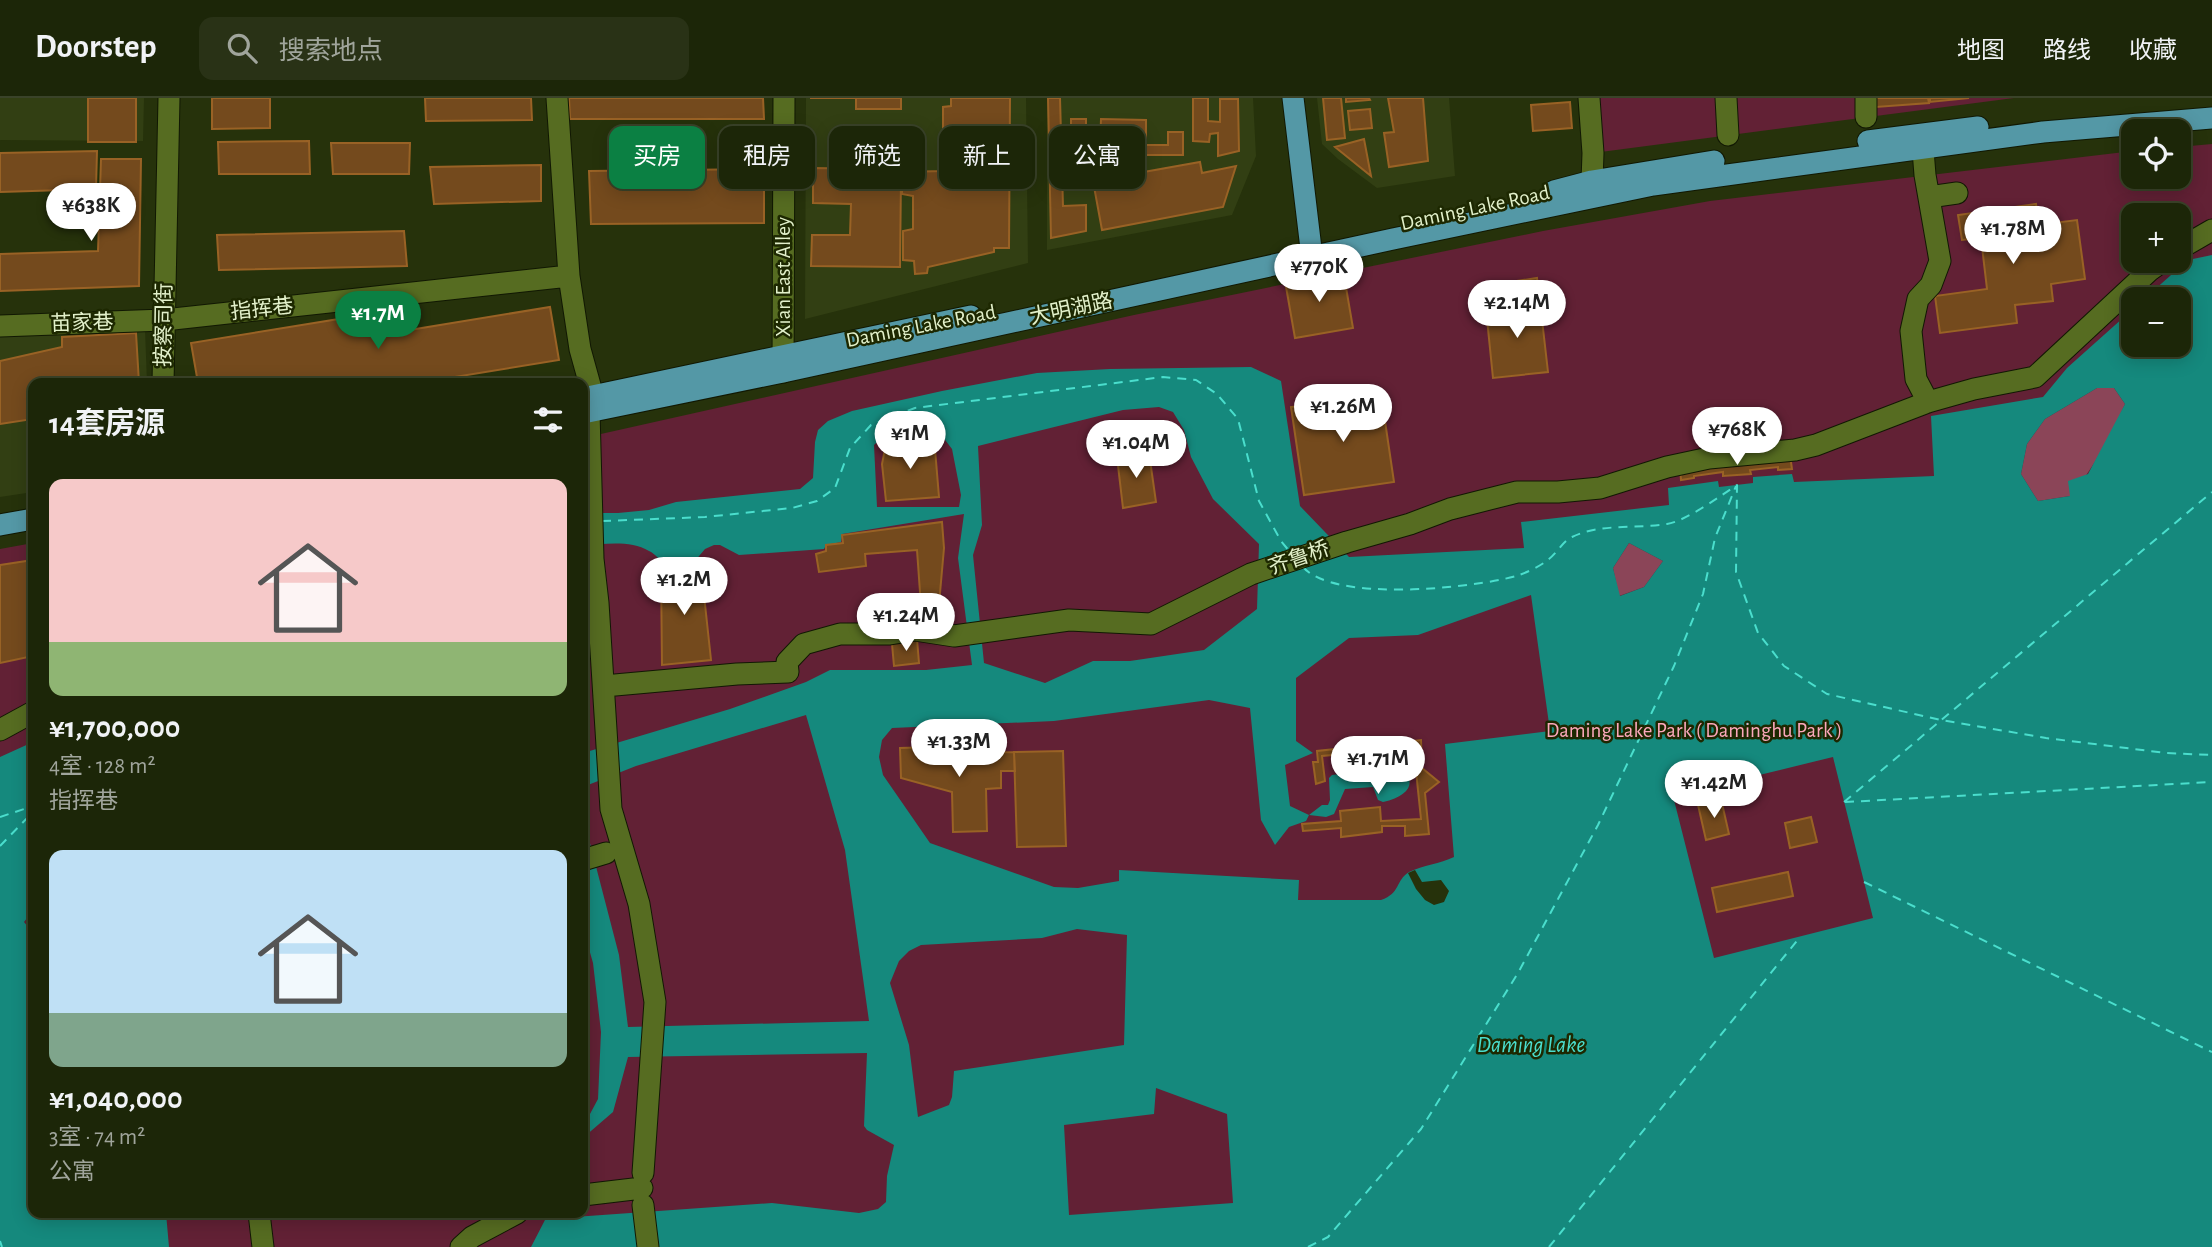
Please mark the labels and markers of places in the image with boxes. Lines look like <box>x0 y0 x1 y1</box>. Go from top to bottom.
pin: ¥638K <box>42 184 140 243</box>
pin: ¥1.78M <box>1956 206 2070 266</box>
pin: ¥770K <box>1270 244 1368 304</box>
pin: ¥2.14M <box>1460 280 1574 340</box>
pin: ¥1.7M <box>329 292 427 351</box>
pin: ¥1.26M <box>1286 384 1400 444</box>
pin: ¥768K <box>1688 408 1786 467</box>
pin: ¥1M <box>876 412 944 471</box>
pin: ¥1.04M <box>1079 420 1193 480</box>
pin: ¥1.2M <box>635 558 733 617</box>
pin: ¥1.24M <box>849 594 963 653</box>
pin: ¥1.33M <box>902 720 1016 779</box>
pin: ¥1.71M <box>1321 736 1435 796</box>
pin: ¥1.42M <box>1657 760 1771 820</box>

